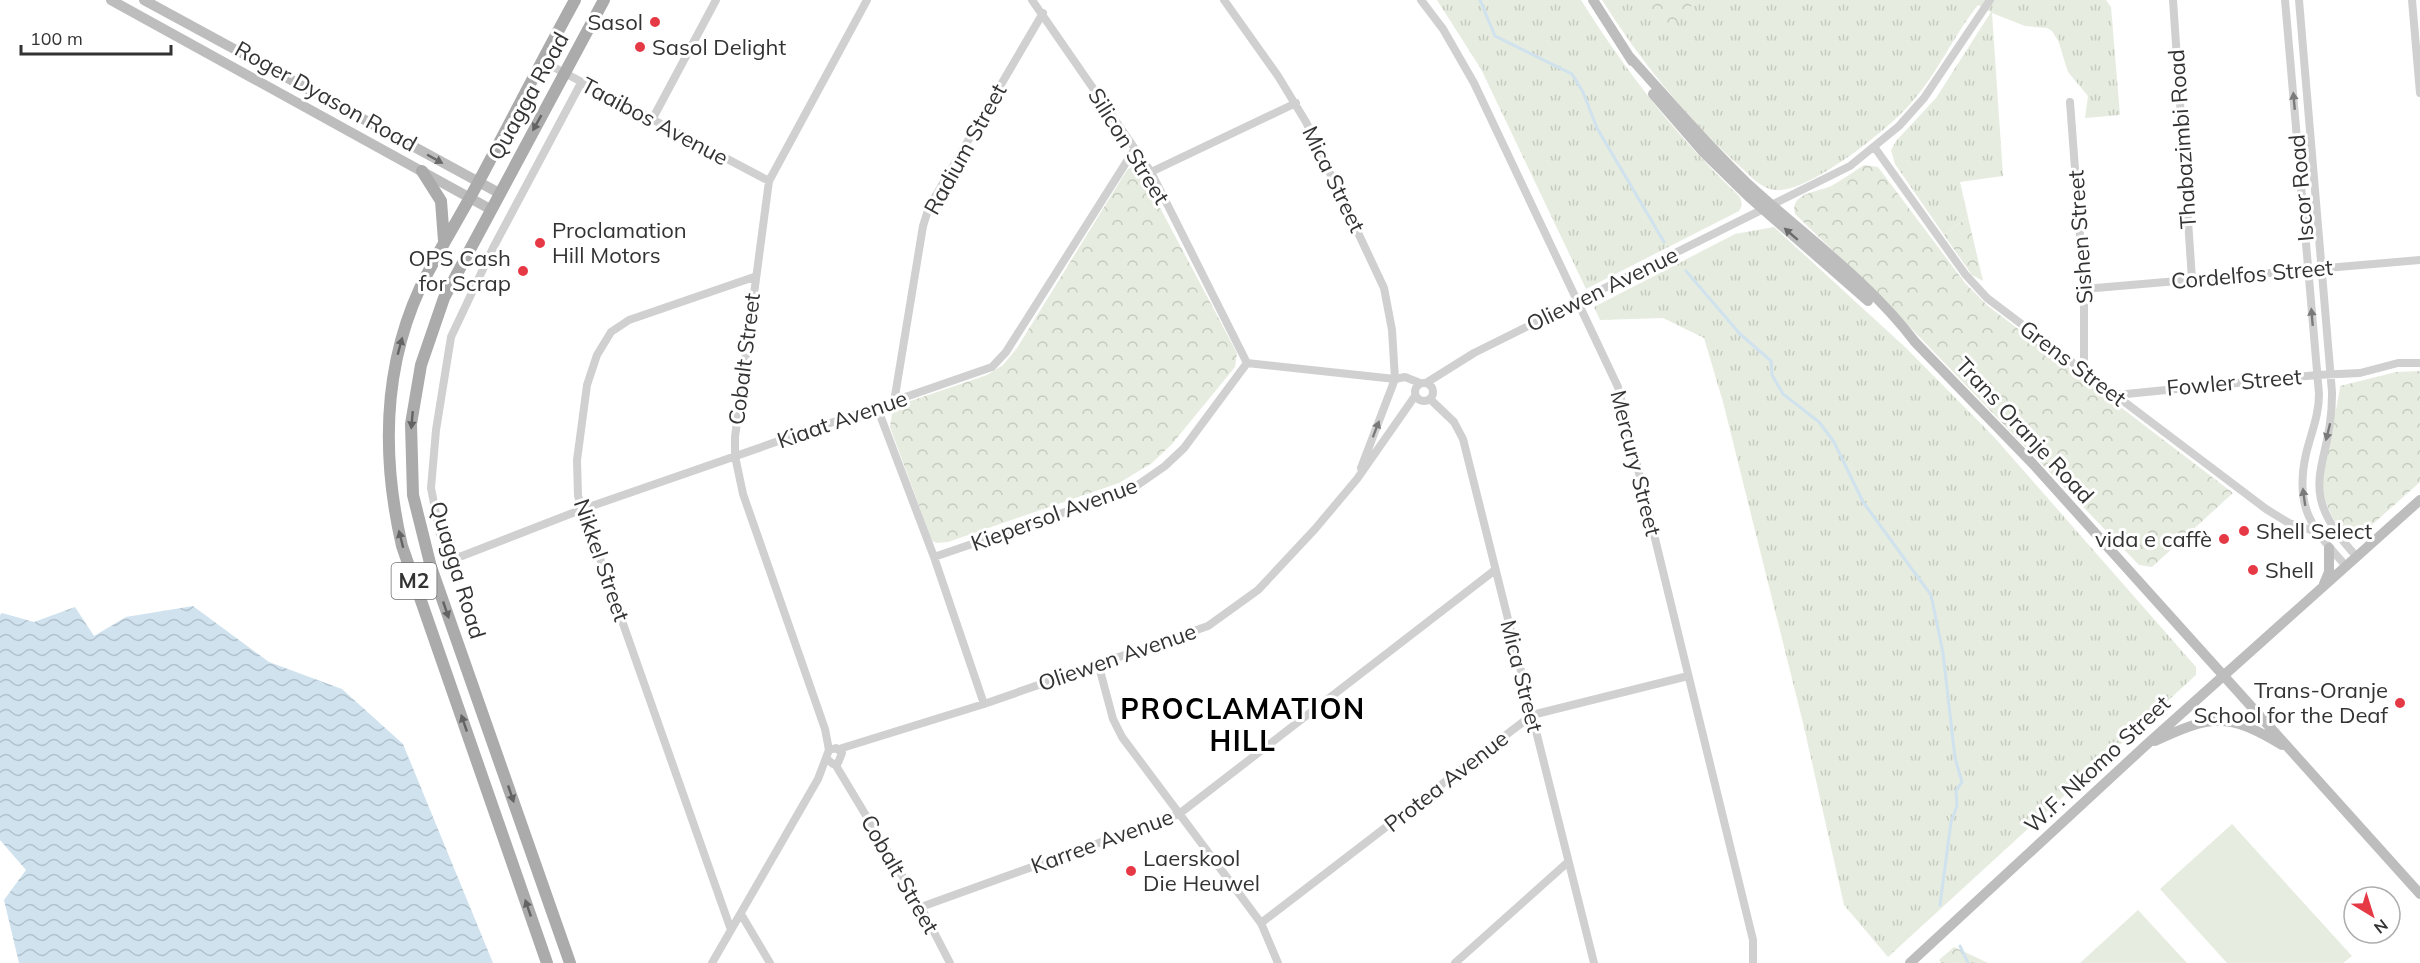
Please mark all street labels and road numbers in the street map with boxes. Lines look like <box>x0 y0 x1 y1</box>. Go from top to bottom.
street label: Quagga Road <box>481 27 575 165</box>
street label: Roger Dyason Road <box>230 34 422 158</box>
street label: Thabazimbi Road <box>2162 48 2202 230</box>
street label: Taaibos Avenue <box>577 71 733 171</box>
street label: Radium Street <box>918 78 1013 219</box>
street label: Silicon Street <box>1082 83 1176 210</box>
street label: Mica Street <box>1296 121 1372 237</box>
street label: Iscor Road <box>2282 133 2320 243</box>
street label: Sishen Street <box>2061 169 2099 305</box>
street label: Oliewen Avenue <box>1521 240 1683 338</box>
street label: Cordelfos Street <box>2170 253 2334 295</box>
street label: Cobalt Street <box>722 291 766 427</box>
street label: Grens Street <box>2014 314 2132 412</box>
street label: Trans Oranje Road <box>1950 351 2100 509</box>
street label: Fowler Street <box>2165 362 2303 402</box>
street label: Kiaat Avenue <box>773 384 911 454</box>
street label: Mercury Street <box>1604 387 1668 539</box>
street label: Kiepersol Avenue <box>967 471 1141 557</box>
street label: Nikkel Street <box>568 495 636 625</box>
street label: Quagga Road <box>424 498 492 642</box>
road number: M2 <box>392 563 436 599</box>
street label: Oliewen Avenue <box>1034 617 1200 697</box>
street label: Mica Street <box>1495 617 1550 735</box>
street label: W.F. Nkomo Street <box>2018 689 2176 839</box>
street label: Protea Avenue <box>1378 724 1514 838</box>
street label: Karree Avenue <box>1027 802 1177 880</box>
street label: Cobalt Street <box>855 810 945 939</box>

